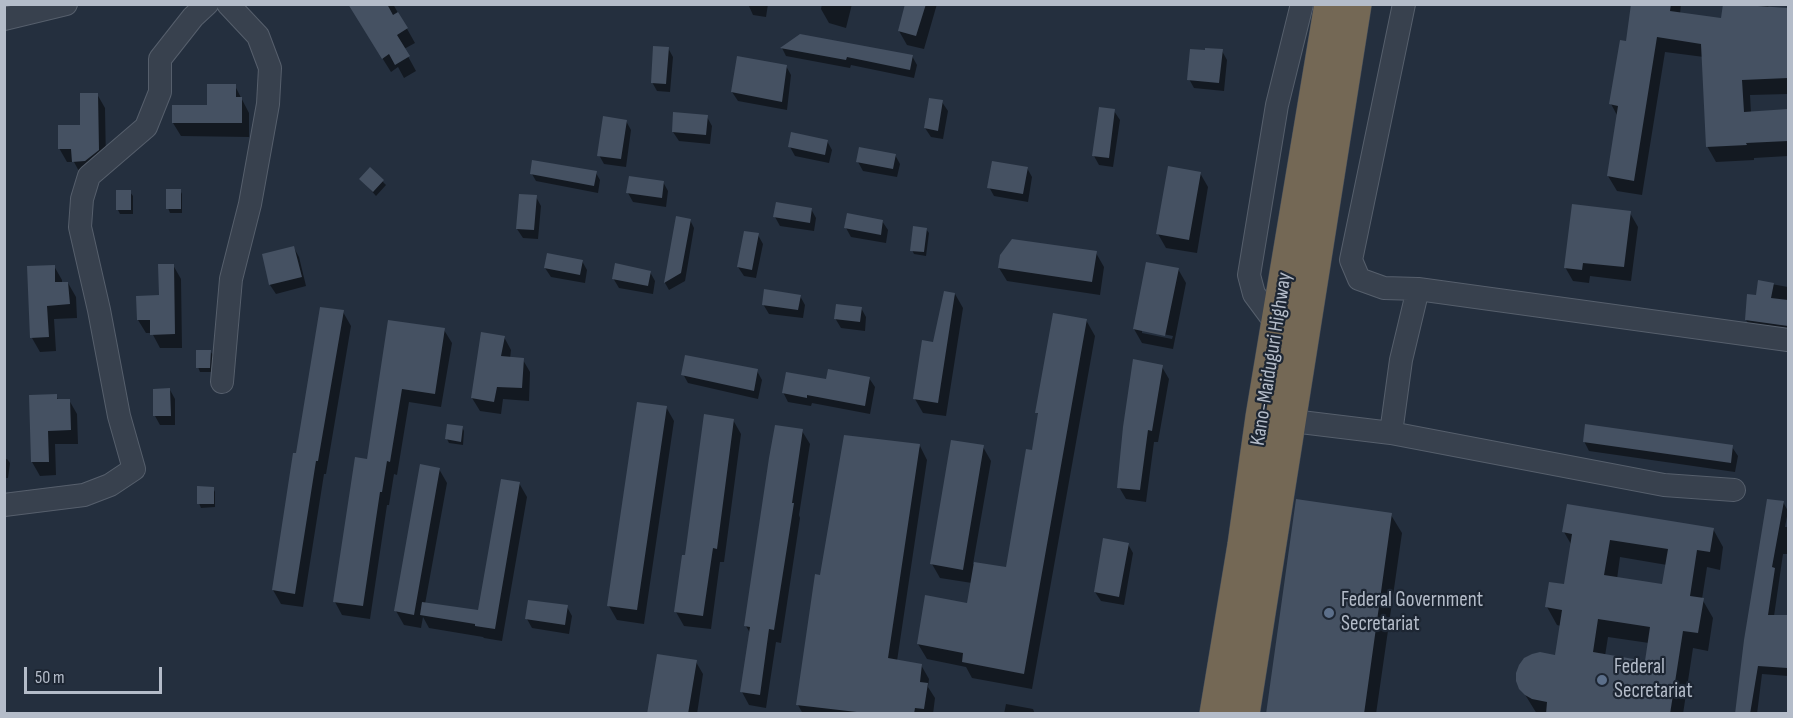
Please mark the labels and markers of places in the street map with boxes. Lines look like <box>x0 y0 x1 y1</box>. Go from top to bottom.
place label: Federal Government Secretariat <box>1341 588 1483 638</box>
marker: Federal Government Secretariat <box>1322 606 1336 620</box>
place label: Federal Secretariat <box>1614 655 1693 705</box>
marker: Federal Secretariat <box>1595 673 1609 687</box>

